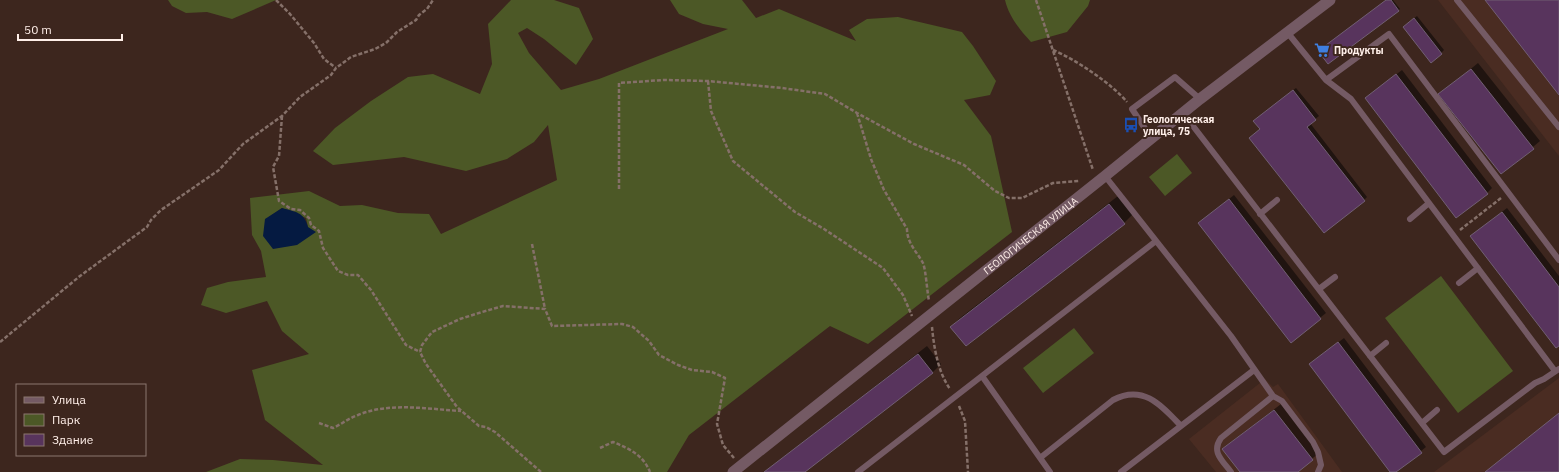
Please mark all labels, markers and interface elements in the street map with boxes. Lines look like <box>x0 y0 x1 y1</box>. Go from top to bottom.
scale bar <box>18 16 122 42</box>
text: 50 m <box>24 22 52 37</box>
supermarket icon: Продукты <box>1313 41 1331 59</box>
place label: Продукты <box>1334 44 1384 57</box>
place label: Геологическая улица, 75 <box>1143 113 1215 138</box>
bus stop icon: Геологическая улица, 75 <box>1122 116 1140 134</box>
street label: ГЕОЛОГИЧЕСКАЯ УЛИЦА <box>980 193 1081 277</box>
legend <box>16 384 146 456</box>
text: Улица <box>52 392 86 407</box>
text: Парк <box>52 412 81 427</box>
text: Здание <box>52 432 94 447</box>

